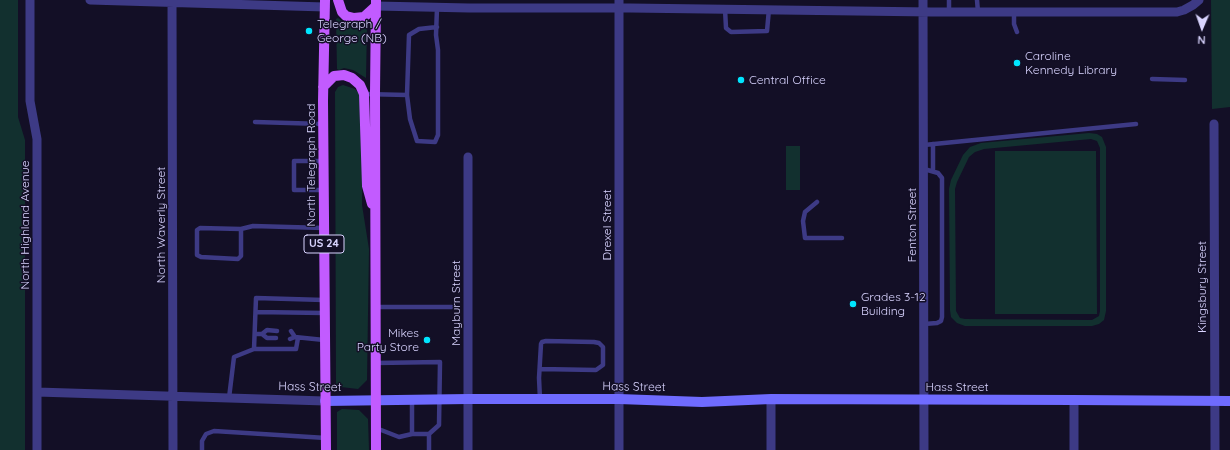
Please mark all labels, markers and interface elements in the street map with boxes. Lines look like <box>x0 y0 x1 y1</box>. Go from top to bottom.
north arrow <box>1182 8 1222 48</box>
place label: Telegraph / George (NB) <box>317 17 387 45</box>
marker: Telegraph / George (NB) <box>304 26 314 36</box>
text: N <box>1197 33 1206 47</box>
place label: Caroline Kennedy Library <box>1025 49 1117 77</box>
marker: Caroline Kennedy Library <box>1012 58 1022 68</box>
place label: Central Office <box>749 73 826 87</box>
marker: Central Office <box>736 75 746 85</box>
street label: North Telegraph Road <box>304 103 318 227</box>
street label: North Highland Avenue <box>18 161 32 289</box>
street label: North Waverly Street <box>154 167 168 283</box>
street label: Fenton Street <box>905 188 919 262</box>
street label: Drexel Street <box>600 190 614 260</box>
road number: US 24 <box>304 235 344 253</box>
street label: Kingsbury Street <box>1195 241 1209 333</box>
street label: Mayburn Street <box>449 260 463 346</box>
place label: Grades 3-12 Building <box>861 290 926 318</box>
marker: Grades 3-12 Building <box>848 299 858 309</box>
place label: Mikes Party Store <box>357 326 419 354</box>
marker: Mikes Party Store <box>422 335 432 345</box>
street label: Hass Street <box>278 379 342 395</box>
street label: Hass Street <box>602 379 666 395</box>
street label: Hass Street <box>925 380 989 394</box>

